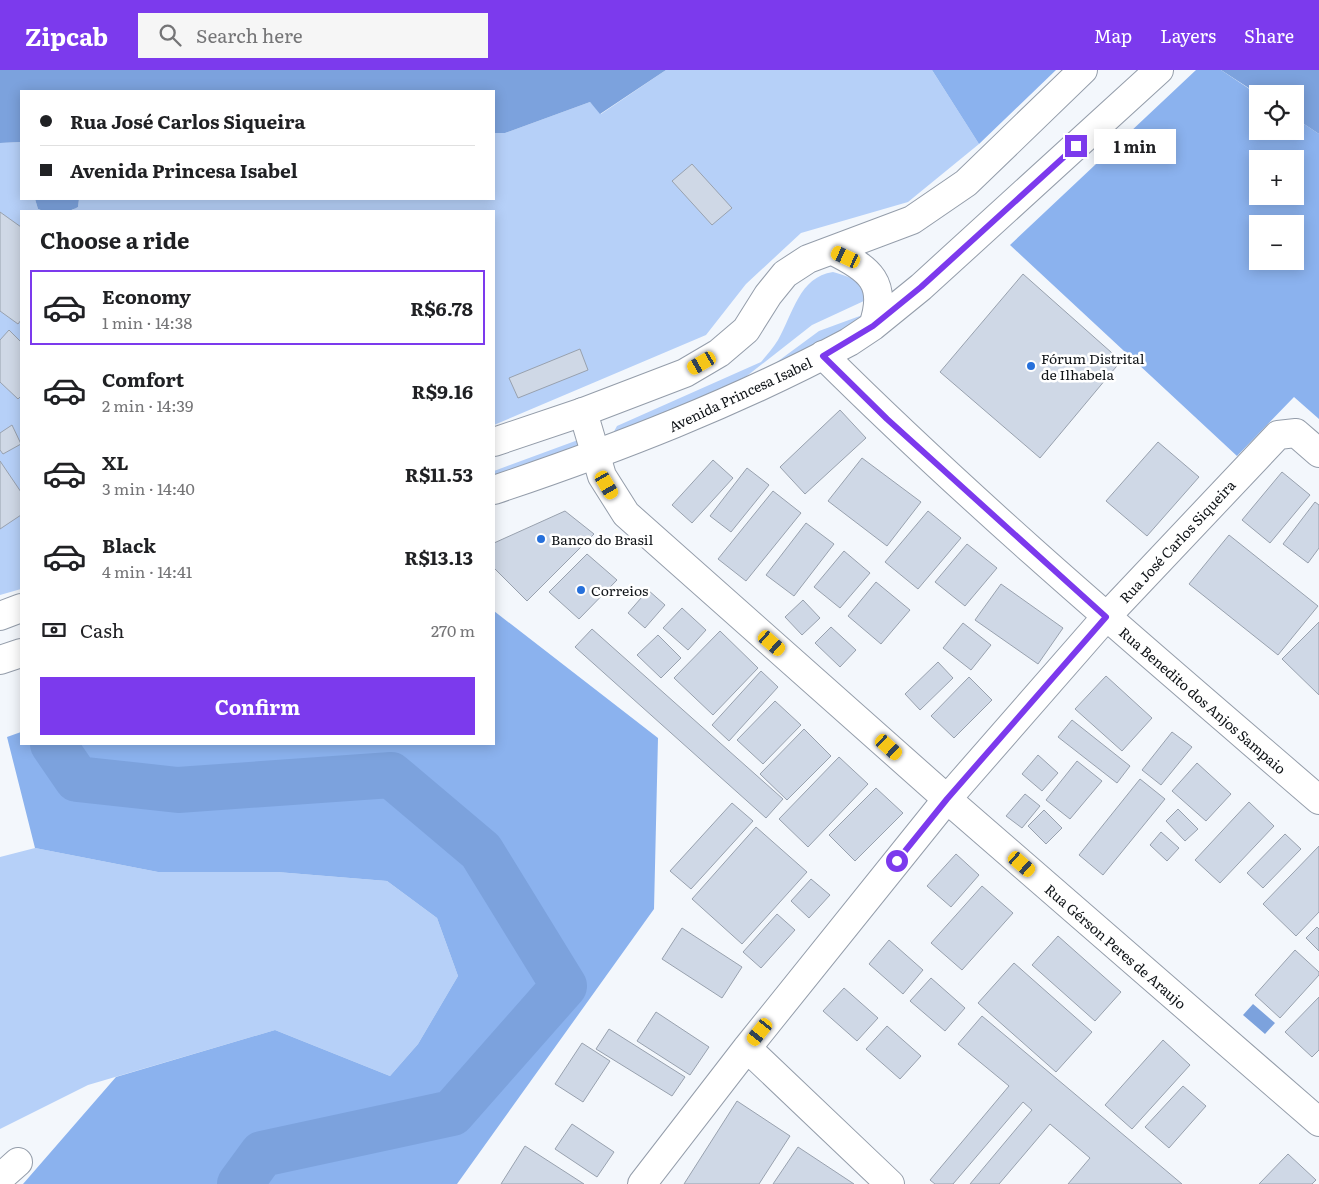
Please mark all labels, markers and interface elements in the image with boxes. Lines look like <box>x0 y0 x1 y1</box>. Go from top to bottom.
search box <box>138 13 488 58</box>
text: Zipcab <box>25 18 108 53</box>
icon: search <box>156 21 184 49</box>
text: Search here <box>196 21 303 49</box>
text: Map <box>1094 22 1132 49</box>
text: Layers <box>1160 22 1216 49</box>
text: Share <box>1244 22 1294 49</box>
map controls <box>1249 85 1304 270</box>
button: locate <box>1249 85 1304 140</box>
text: Rua José Carlos Siqueira <box>70 107 305 135</box>
callout: 1 min <box>1094 128 1176 164</box>
text: 1 min <box>1114 134 1156 158</box>
route end <box>1065 135 1087 157</box>
button: + <box>1249 150 1304 205</box>
text: Avenida Princesa Isabel <box>70 156 298 184</box>
button: − <box>1249 215 1304 270</box>
text: Choose a ride <box>40 223 189 256</box>
car <box>829 244 862 270</box>
text: Economy <box>102 282 191 310</box>
icon: car <box>42 285 87 330</box>
text: R$6.78 <box>410 294 473 322</box>
text: 1 min · 14:38 <box>102 310 192 334</box>
place label: Fórum Distrital de Ilhabela <box>1041 348 1145 384</box>
car <box>685 349 718 377</box>
street label: Avenida Princesa Isabel <box>665 352 815 436</box>
marker: Fórum Distrital de Ilhabela <box>1025 360 1037 372</box>
text: Comfort <box>102 365 184 393</box>
icon: car <box>42 368 87 413</box>
text: R$9.16 <box>412 377 473 405</box>
text: 2 min · 14:39 <box>102 393 193 417</box>
text: XL <box>102 448 129 476</box>
icon: car <box>42 451 87 496</box>
text: R$11.53 <box>405 460 473 488</box>
car <box>593 468 620 502</box>
street label: Rua José Carlos Siqueira <box>1115 475 1240 607</box>
text: 3 min · 14:40 <box>102 476 195 500</box>
place label: Banco do Brasil <box>551 529 653 549</box>
text: Black <box>102 531 156 559</box>
marker: Banco do Brasil <box>535 533 547 545</box>
icon: car <box>42 534 87 579</box>
text: R$13.13 <box>404 543 473 571</box>
text: 4 min · 14:41 <box>102 559 192 583</box>
place label: Correios <box>591 580 648 600</box>
marker: Correios <box>575 584 587 596</box>
icon: cash <box>40 616 68 644</box>
text: Cash <box>80 616 124 644</box>
text: 270 m <box>431 618 475 642</box>
street label: Rua Benedito dos Anjos Sampaio <box>1115 622 1291 778</box>
car <box>755 627 788 659</box>
button: Confirm <box>40 677 475 735</box>
car <box>872 731 905 763</box>
car <box>1005 848 1038 880</box>
route start <box>886 850 908 872</box>
street label: Rua Gérson Peres de Araujo <box>1041 879 1191 1013</box>
car <box>744 1016 775 1048</box>

